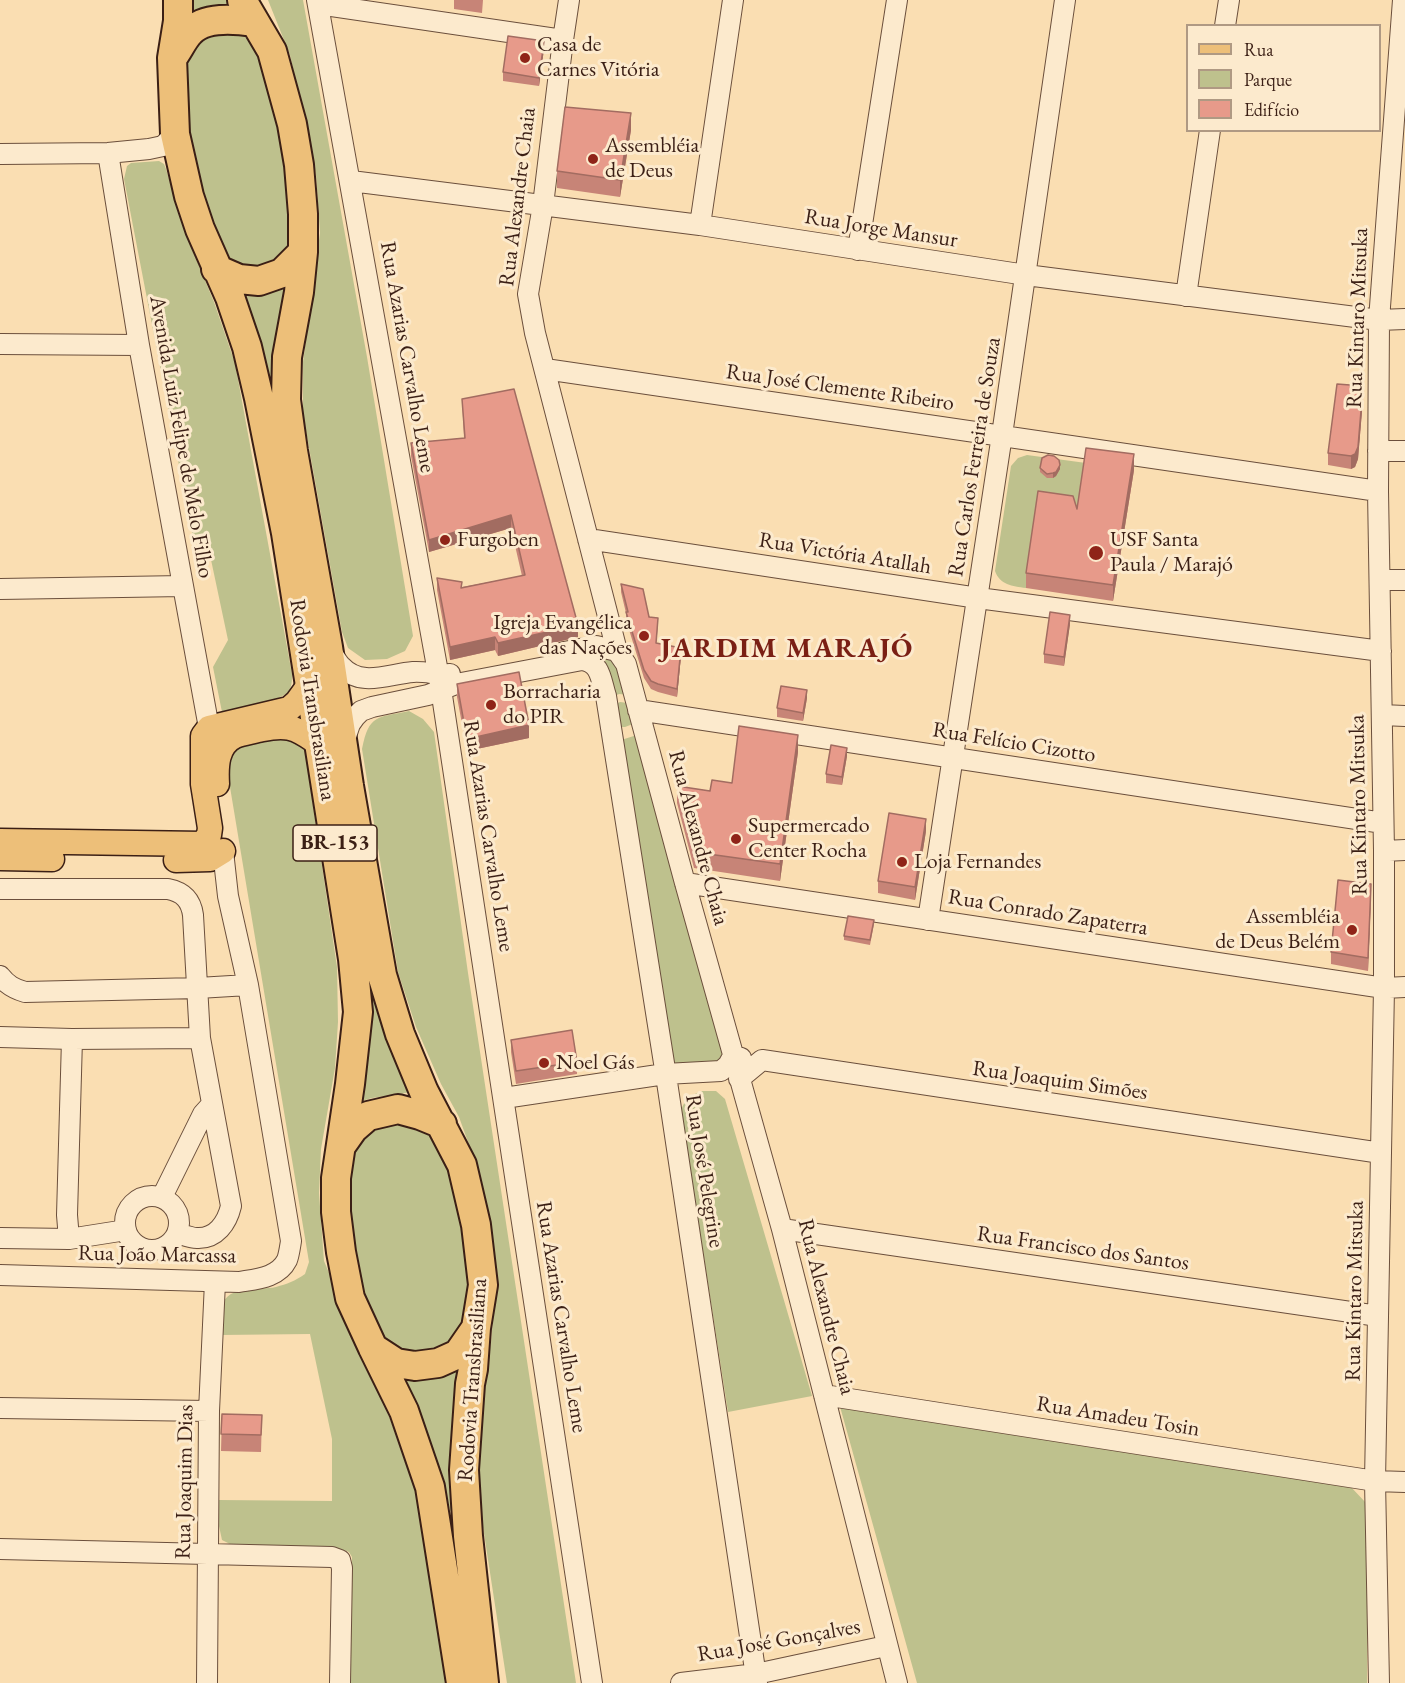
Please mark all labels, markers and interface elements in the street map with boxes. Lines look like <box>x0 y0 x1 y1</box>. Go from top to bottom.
legend <box>1186 24 1381 132</box>
place label: Casa de Carnes Vitória <box>537 32 659 84</box>
text: Rua <box>1244 38 1274 61</box>
marker: Casa de Carnes Vitória <box>518 51 532 65</box>
text: Parque <box>1244 68 1292 91</box>
text: Edifício <box>1244 98 1299 121</box>
street label: Rua Alexandre Chaia <box>494 106 542 288</box>
place label: Assembléia de Deus <box>605 133 699 184</box>
marker: Assembléia de Deus <box>586 152 600 166</box>
street label: Rua Jorge Mansur <box>803 204 959 254</box>
street label: Rua Kintaro Mitsuka <box>1342 227 1374 409</box>
street label: Rua Azarias Carvalho Leme <box>374 239 440 475</box>
street label: Avenida Luiz Felipe de Melo Filho <box>143 294 219 580</box>
street label: Rua Carlos Ferreira de Souza <box>943 335 1007 579</box>
street label: Rua José Clemente Ribeiro <box>724 359 956 417</box>
place label: Furgoben <box>457 527 539 553</box>
street label: Rua Victória Atallah <box>757 527 933 581</box>
place label: USF Santa Paula / Marajó <box>1110 527 1233 578</box>
marker: Furgoben <box>438 533 452 547</box>
marker: USF Santa Paula / Marajó <box>1087 544 1105 562</box>
street label: Rodovia Transbrasiliana <box>283 597 341 803</box>
place label: Igreja Evangélica das Nações <box>493 610 632 662</box>
marker: Igreja Evangélica das Nações <box>637 629 651 643</box>
district label: JARDIM MARAJÓ <box>660 632 914 666</box>
place label: Borracharia do PIR <box>503 679 601 730</box>
marker: Borracharia do PIR <box>484 698 498 712</box>
street label: Rua Kintaro Mitsuka <box>1344 714 1374 896</box>
street label: Rua Felício Cizotto <box>931 717 1097 769</box>
street label: Rua Azarias Carvalho Leme <box>457 718 519 954</box>
street label: Rua Alexandre Chaia <box>662 748 734 928</box>
place label: Supermercado Center Rocha <box>748 813 870 864</box>
road number: BR-153 <box>293 825 377 861</box>
marker: Supermercado Center Rocha <box>729 832 743 846</box>
place label: Loja Fernandes <box>914 849 1041 875</box>
marker: Loja Fernandes <box>895 855 909 869</box>
street label: Rua Conrado Zapaterra <box>946 884 1150 942</box>
place label: Assembléia de Deus Belém <box>1215 904 1340 956</box>
marker: Assembléia de Deus Belém <box>1345 923 1359 937</box>
place label: Noel Gás <box>556 1050 634 1076</box>
marker: Noel Gás <box>537 1056 551 1070</box>
street label: Rua Joaquim Simões <box>971 1056 1149 1106</box>
street label: Rua José Pelegrine <box>679 1092 729 1250</box>
street label: Rua Azarias Carvalho Leme <box>530 1199 592 1435</box>
street label: Rua Kintaro Mitsuka <box>1340 1200 1370 1382</box>
street label: Rua Alexandre Chaia <box>791 1216 861 1398</box>
street label: Rua Francisco dos Santos <box>975 1221 1191 1277</box>
street label: Rua João Marcassa <box>78 1240 236 1270</box>
street label: Rodovia Transbrasiliana <box>453 1278 493 1482</box>
street label: Rua Amadeu Tosin <box>1035 1391 1201 1443</box>
street label: Rua Joaquim Dias <box>170 1404 200 1560</box>
street label: Rua José Gonçalves <box>696 1614 862 1668</box>

